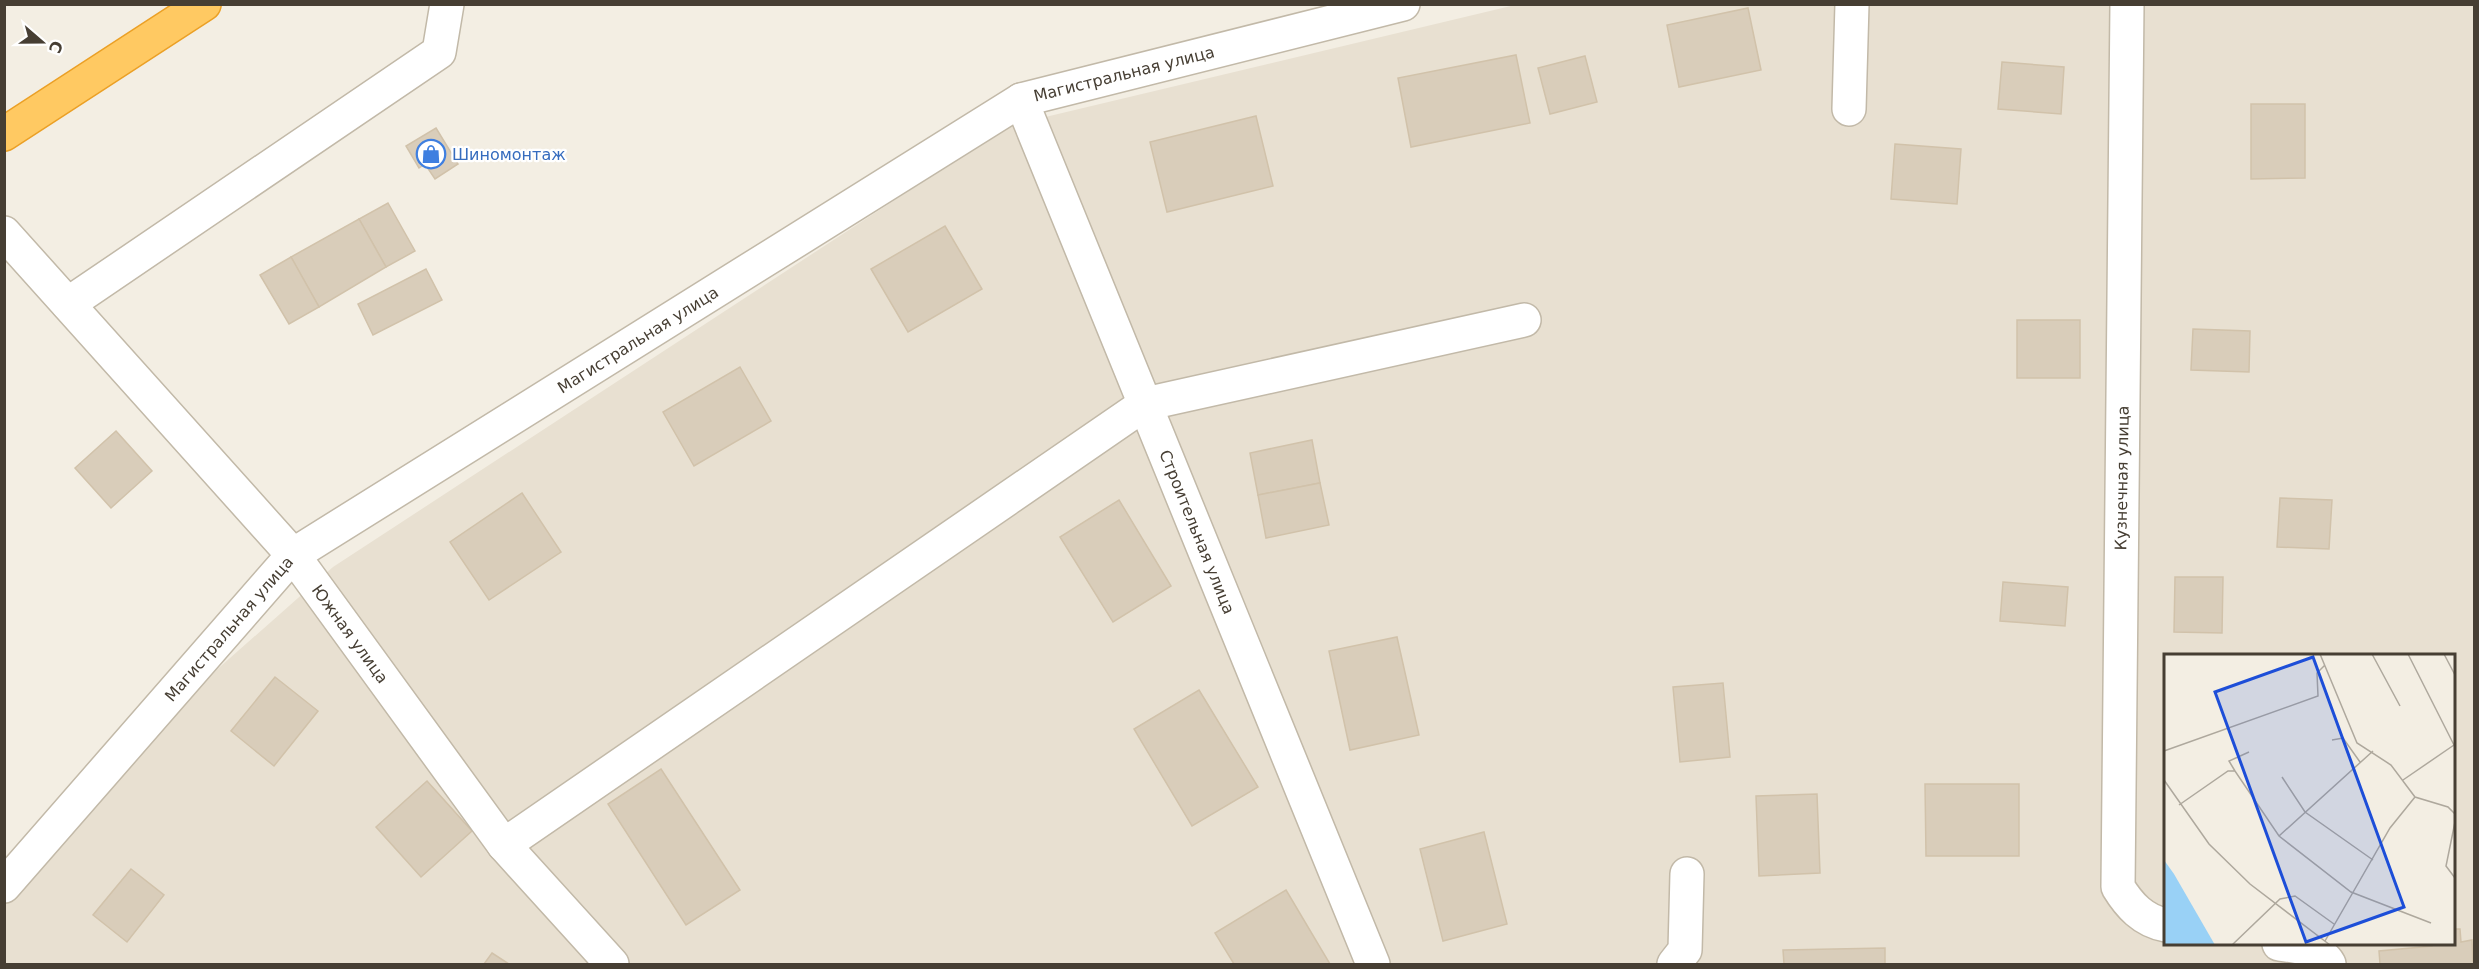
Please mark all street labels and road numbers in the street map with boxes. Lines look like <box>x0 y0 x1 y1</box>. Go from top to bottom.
street label: Магистральная улица <box>1032 42 1216 106</box>
street label: Магистральная улица <box>554 283 722 397</box>
street label: Кузнечная улица <box>2111 405 2133 551</box>
street label: Строительная улица <box>1155 447 1239 617</box>
street label: Магистральная улица <box>161 553 297 705</box>
street label: Южная улица <box>308 581 392 687</box>

